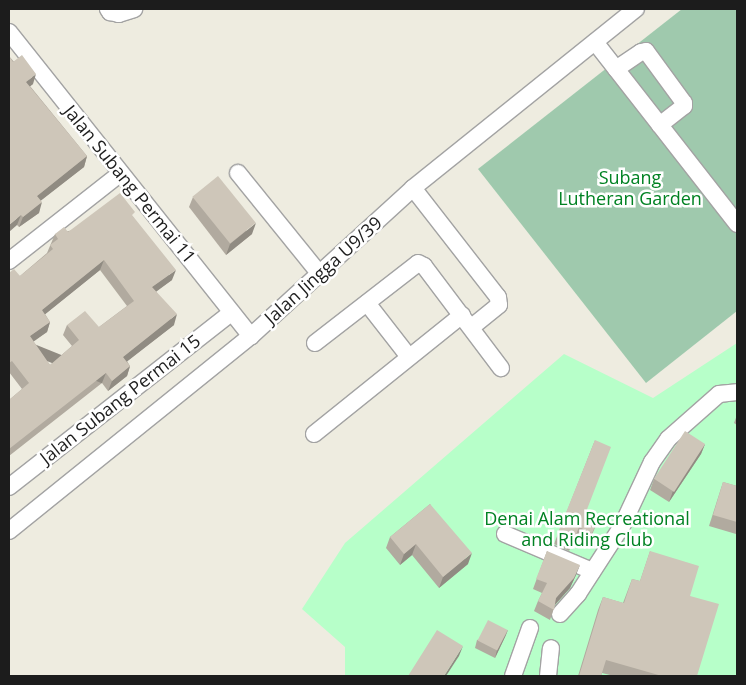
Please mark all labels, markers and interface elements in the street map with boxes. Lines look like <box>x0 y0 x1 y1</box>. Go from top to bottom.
street label: Jalan Subang Permai 11 <box>60 101 200 267</box>
park label: Subang Lutheran Garden <box>558 167 702 210</box>
street label: Jalan Jingga U9/39 <box>260 212 386 328</box>
street label: Jalan Subang Permai 15 <box>36 330 204 468</box>
park label: Denai Alam Recreational and Riding Club <box>484 508 690 550</box>

